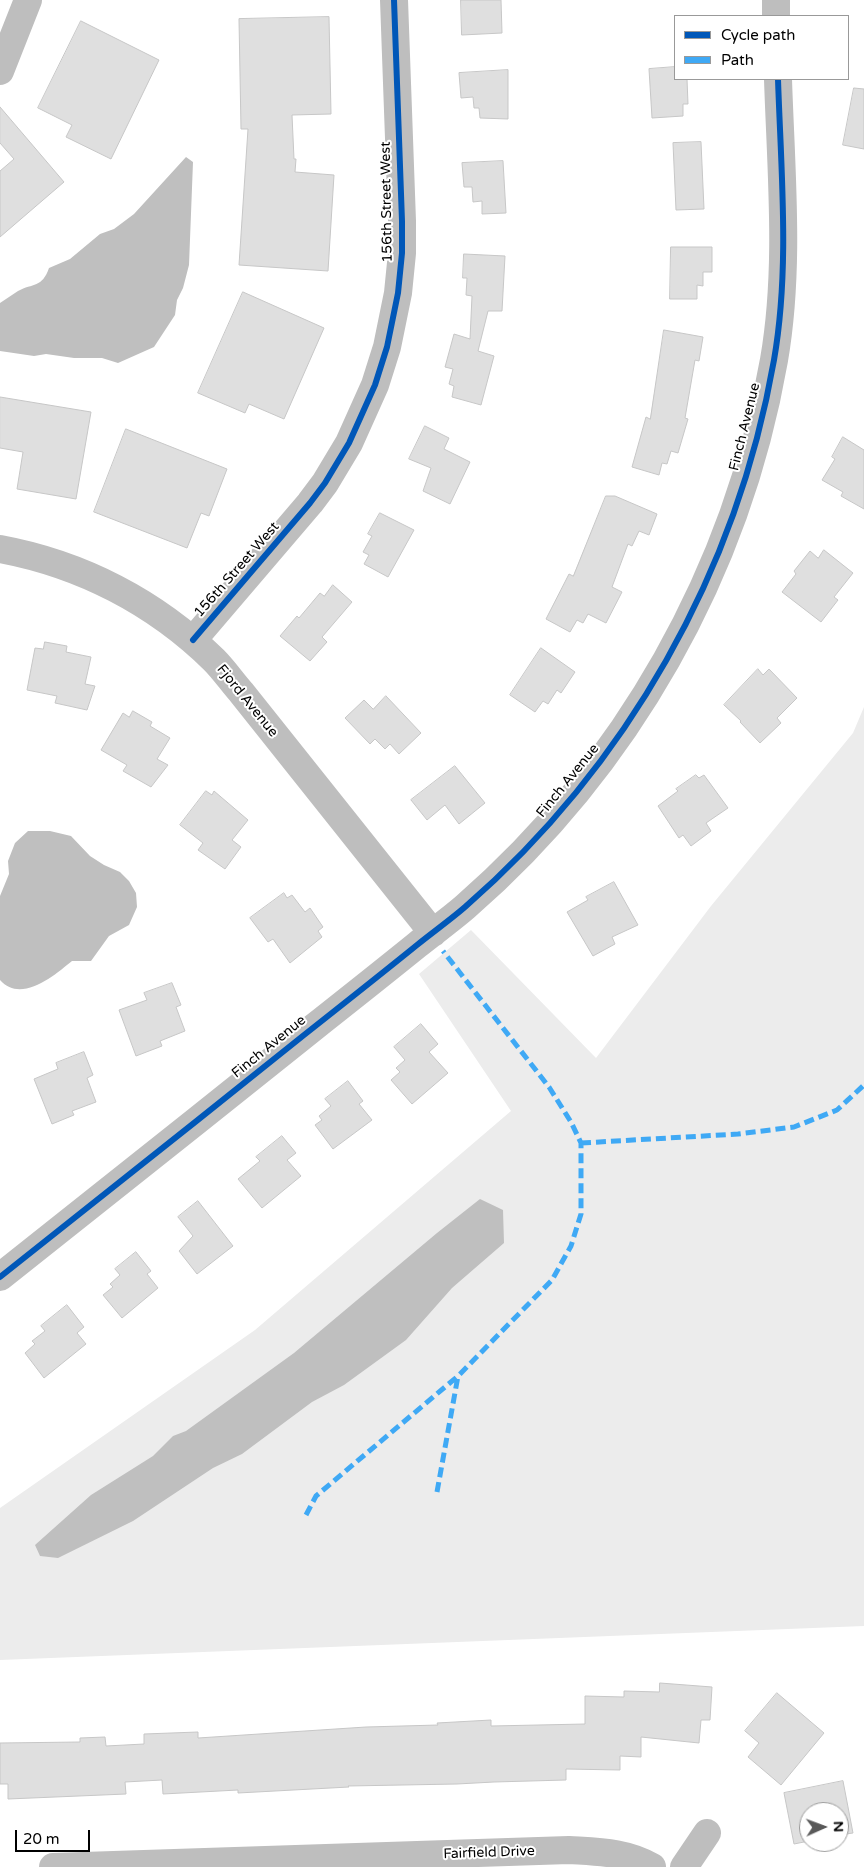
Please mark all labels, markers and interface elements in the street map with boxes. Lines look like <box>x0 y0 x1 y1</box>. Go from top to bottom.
legend <box>674 15 849 80</box>
text: Cycle path <box>721 26 795 44</box>
text: Path <box>721 51 754 69</box>
street label: 156th Street West <box>378 141 396 263</box>
street label: Finch Avenue <box>726 381 764 473</box>
street label: 156th Street West <box>191 519 283 621</box>
street label: Fjord Avenue <box>213 661 281 741</box>
street label: Finch Avenue <box>533 741 603 821</box>
street label: Finch Avenue <box>229 1012 309 1082</box>
north arrow <box>799 1802 849 1852</box>
scale bar <box>18 1820 92 1852</box>
text: N <box>830 1821 847 1832</box>
text: 20 m <box>23 1830 60 1848</box>
street label: Fairfield Drive <box>443 1843 535 1863</box>

